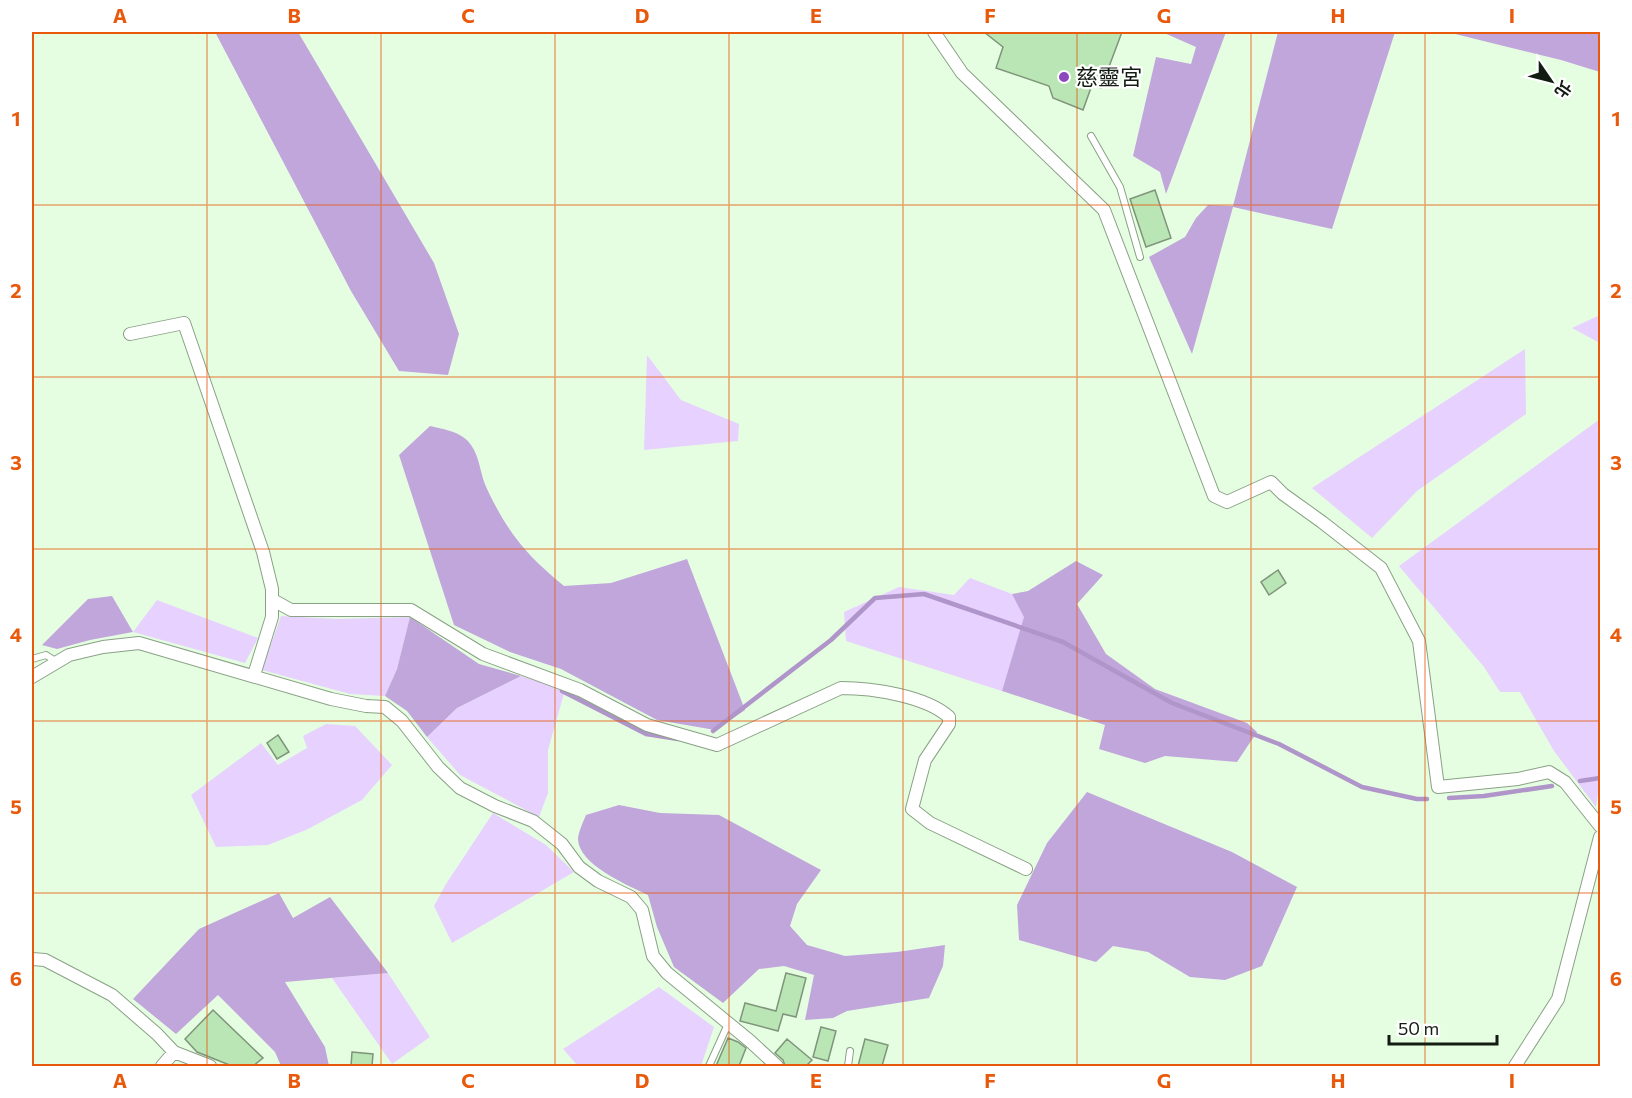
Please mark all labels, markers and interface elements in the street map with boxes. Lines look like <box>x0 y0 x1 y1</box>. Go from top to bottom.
text: A <box>113 3 127 27</box>
text: B <box>287 3 301 27</box>
text: C <box>461 3 475 27</box>
text: D <box>635 3 649 27</box>
text: E <box>810 3 822 27</box>
text: F <box>984 3 996 27</box>
text: G <box>1157 3 1171 27</box>
text: H <box>1331 3 1346 27</box>
text: I <box>1509 3 1515 27</box>
north arrow <box>1521 51 1581 111</box>
place label: 慈靈宮 <box>1076 63 1142 90</box>
marker: 慈靈宮 <box>1057 70 1071 84</box>
text: 北 <box>1551 78 1576 102</box>
text: 1 <box>11 106 21 130</box>
text: 1 <box>1611 106 1621 130</box>
text: 2 <box>10 278 22 302</box>
text: 2 <box>1610 278 1622 302</box>
text: 3 <box>10 450 22 474</box>
text: 3 <box>1610 450 1622 474</box>
text: 4 <box>10 622 22 646</box>
text: 4 <box>1610 622 1622 646</box>
text: 5 <box>10 794 22 818</box>
text: 5 <box>1610 794 1622 818</box>
text: 6 <box>10 966 22 990</box>
text: 6 <box>1610 966 1622 990</box>
scale bar <box>1389 1008 1497 1046</box>
text: 50 m <box>1398 1017 1439 1039</box>
text: A <box>113 1068 127 1092</box>
text: B <box>287 1068 301 1092</box>
text: C <box>461 1068 475 1092</box>
text: D <box>635 1068 649 1092</box>
text: E <box>810 1068 822 1092</box>
text: F <box>984 1068 996 1092</box>
text: G <box>1157 1068 1171 1092</box>
text: H <box>1331 1068 1346 1092</box>
text: I <box>1509 1068 1515 1092</box>

